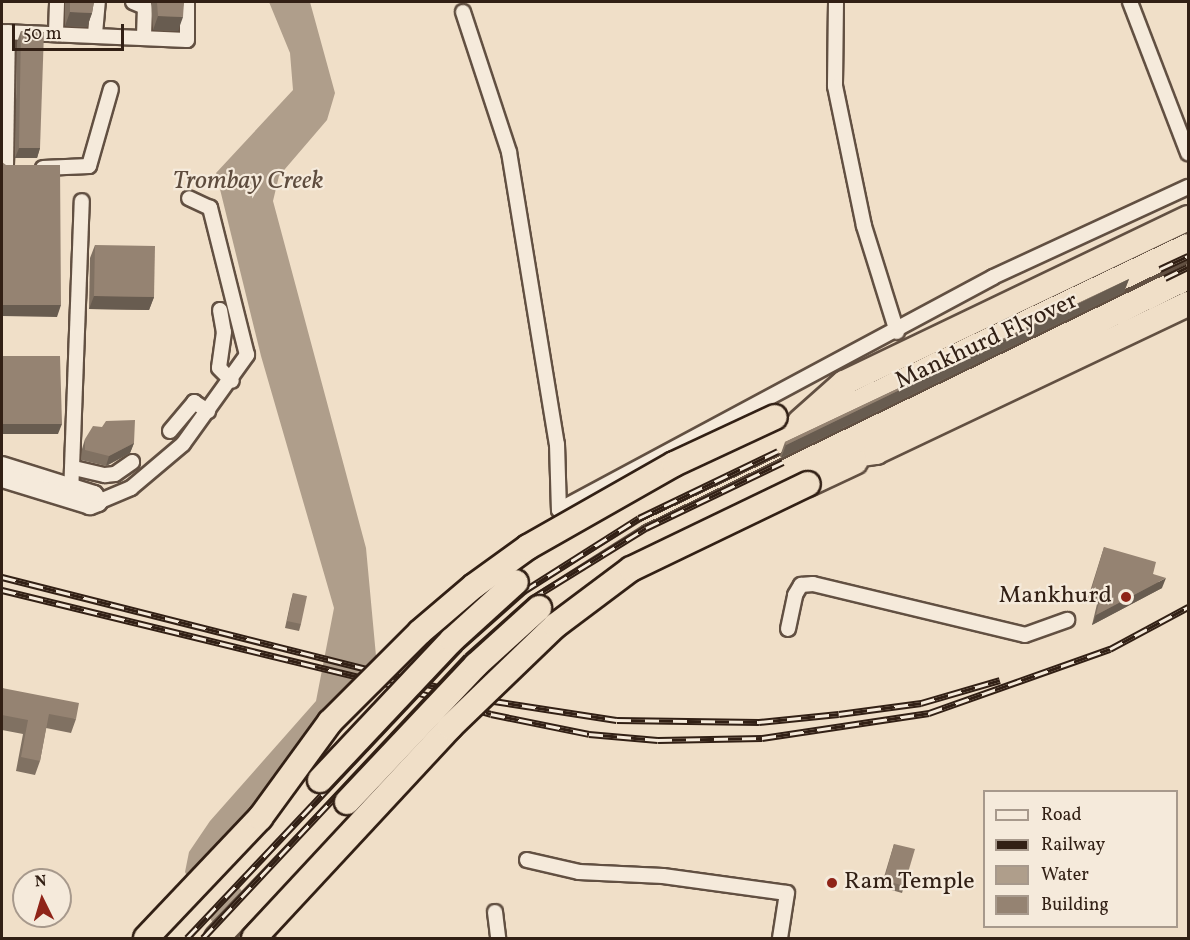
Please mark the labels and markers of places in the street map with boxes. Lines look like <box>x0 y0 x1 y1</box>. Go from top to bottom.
place label: Mankhurd <box>999 583 1112 611</box>
marker: Mankhurd <box>1117 588 1135 606</box>
place label: Ram Temple <box>844 869 975 897</box>
marker: Ram Temple <box>825 876 839 890</box>

